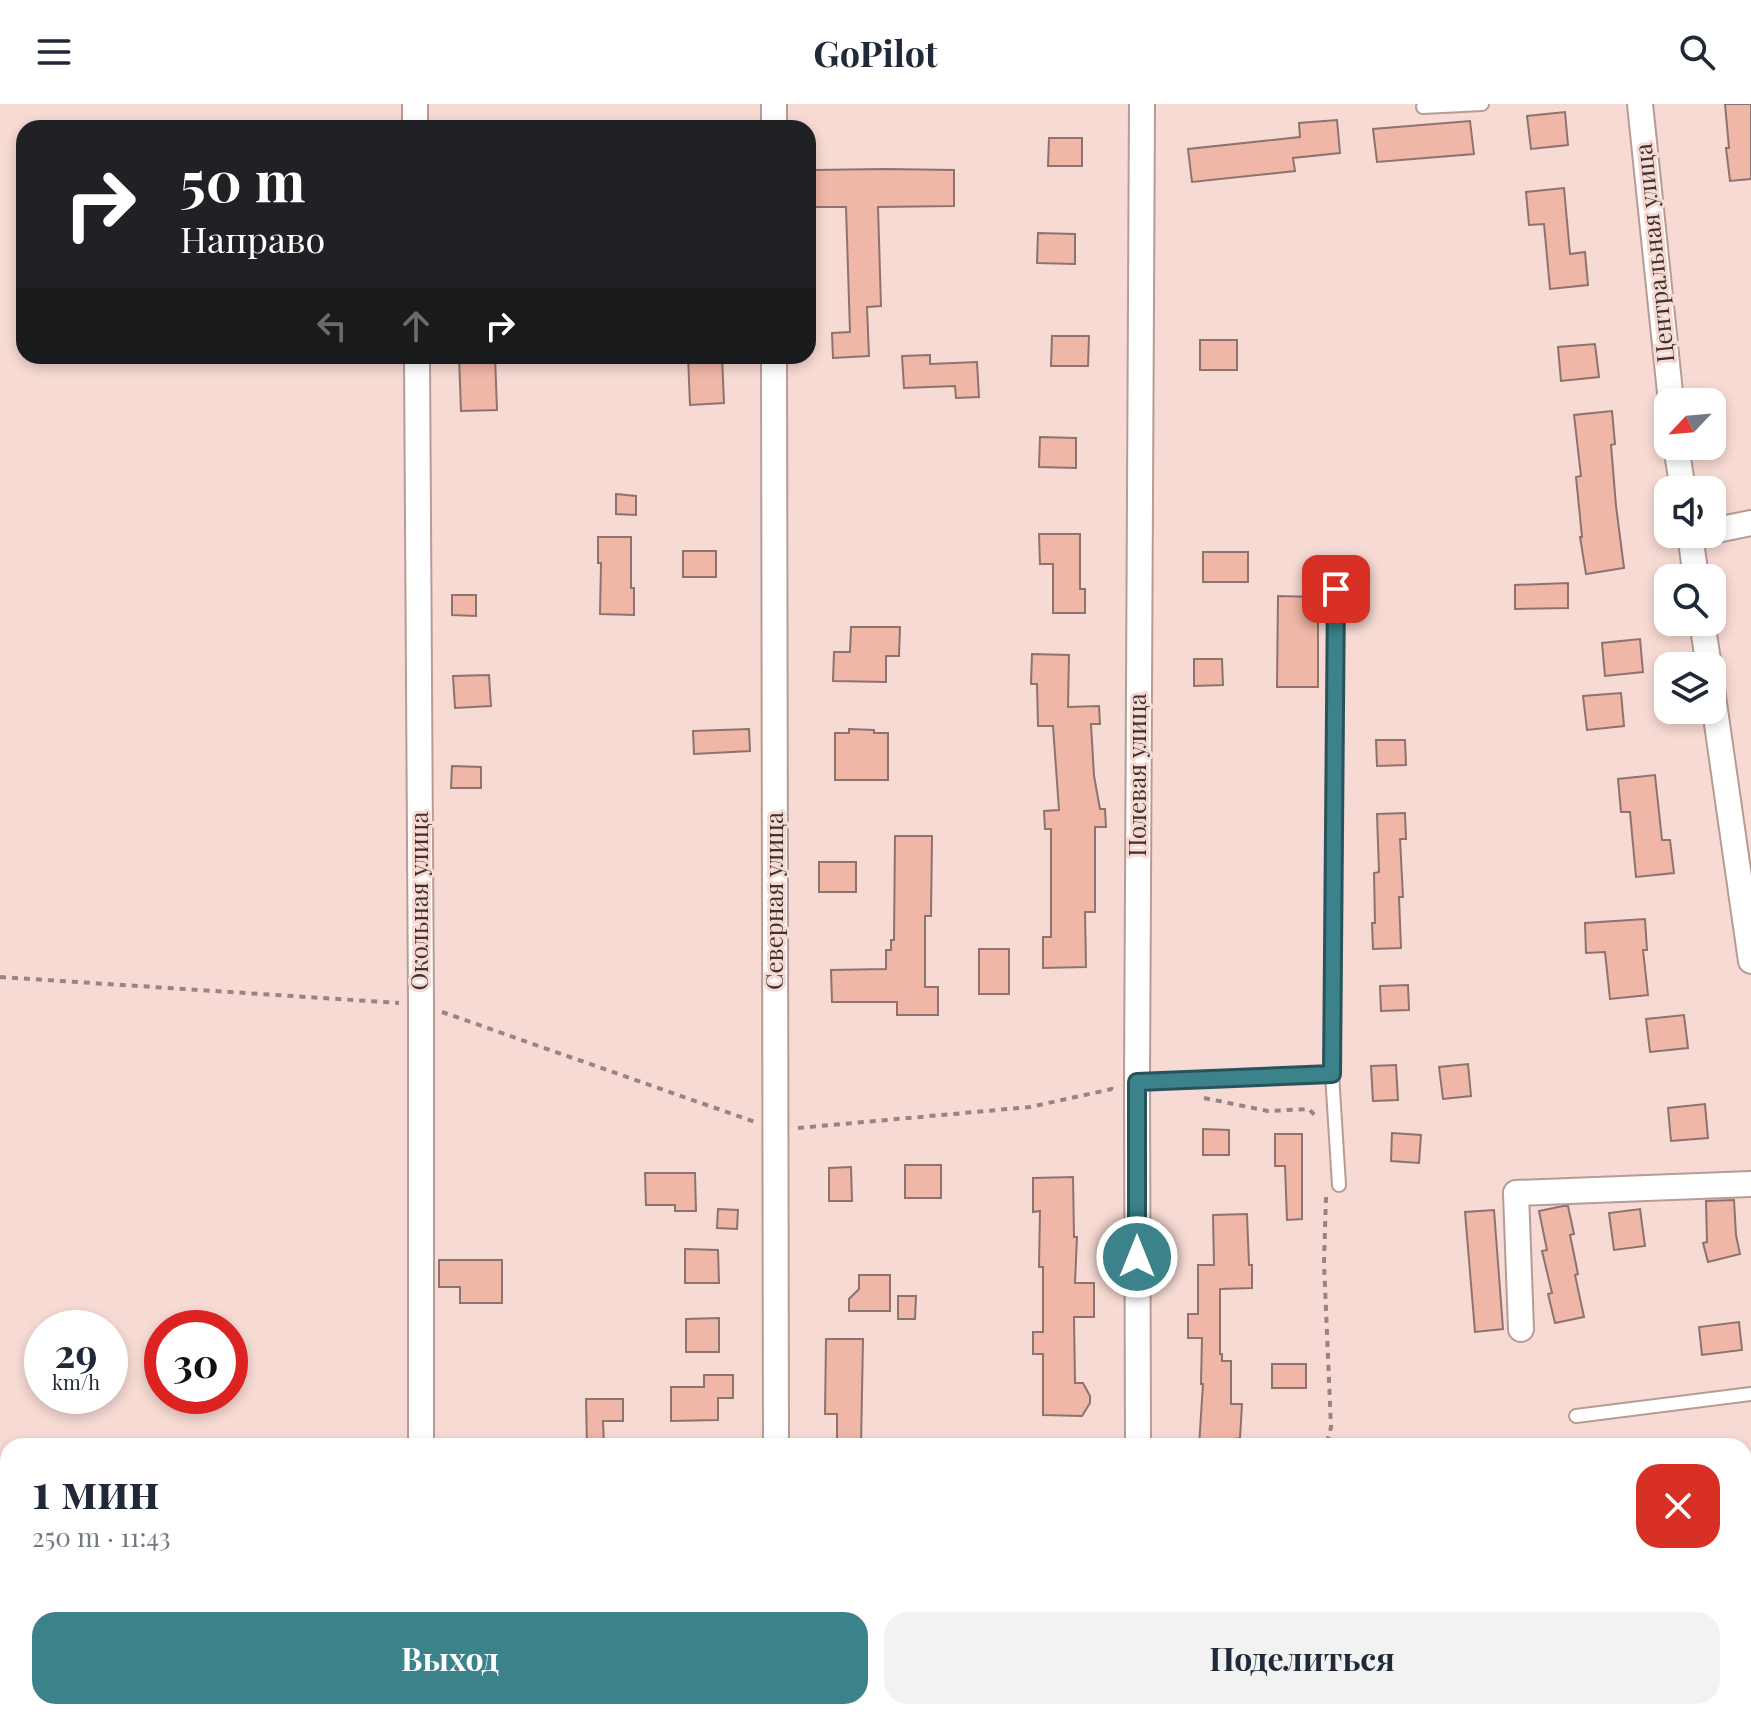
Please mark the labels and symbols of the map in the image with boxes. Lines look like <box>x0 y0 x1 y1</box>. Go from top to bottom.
street label: Центральная улица <box>1626 142 1680 364</box>
north arrow <box>1654 388 1726 460</box>
pin <box>1302 555 1370 623</box>
street label: Полевая улица <box>1120 693 1152 857</box>
street label: Окольная улица <box>402 811 434 990</box>
street label: Северная улица <box>757 812 789 990</box>
position arrow <box>1095 1215 1179 1299</box>
speed limit sign: 30 <box>144 1310 248 1414</box>

